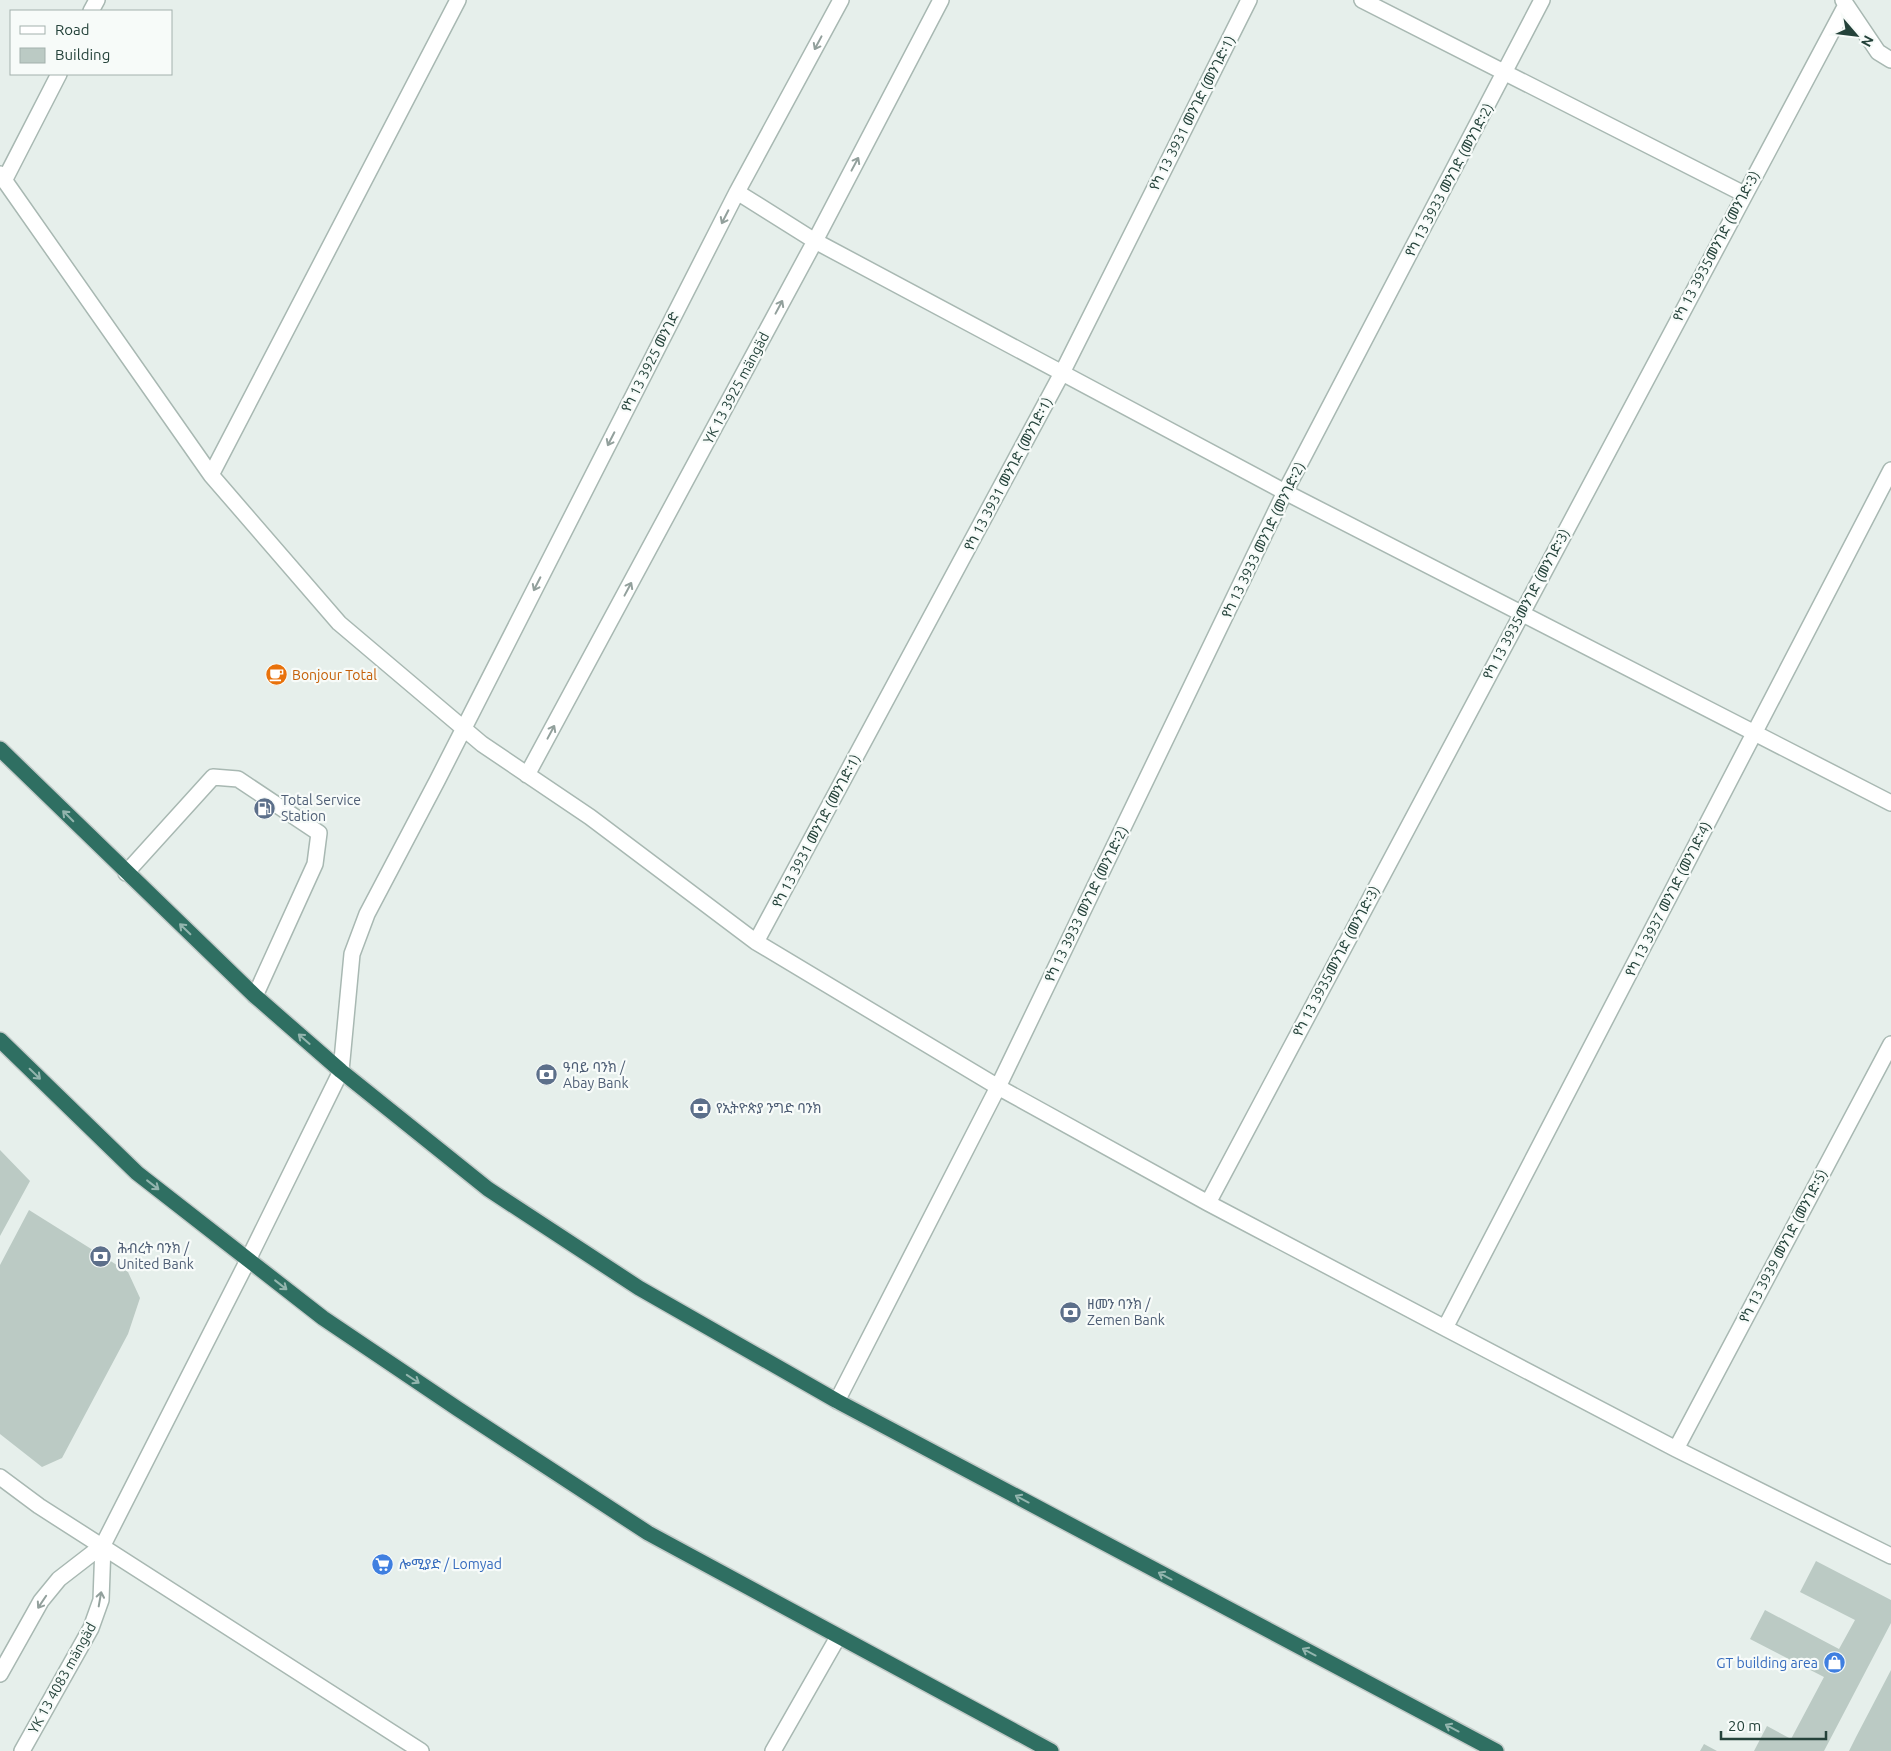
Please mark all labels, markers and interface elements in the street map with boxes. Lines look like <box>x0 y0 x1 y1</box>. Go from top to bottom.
legend <box>10 10 172 75</box>
north arrow <box>1831 10 1881 60</box>
text: Road <box>55 21 90 38</box>
street label: የካ 13 3931 መንገድ (መንገድ፡1) <box>1146 33 1238 193</box>
text: N <box>1858 33 1877 49</box>
one-way arrow <box>813 35 822 50</box>
text: Building <box>55 46 110 63</box>
street label: የካ 13 3933 መንገድ (መንገድ፡2) <box>1402 101 1496 259</box>
one-way arrow <box>850 156 860 171</box>
street label: የካ 13 3935መንገድ (መንገድ፡3) <box>1669 168 1763 324</box>
one-way arrow <box>720 209 729 224</box>
one-way arrow <box>774 300 784 315</box>
street label: የካ 13 3925 መንገድ <box>618 309 682 415</box>
street label: YK 13 3925 mängäd <box>700 329 772 447</box>
street label: የካ 13 3931 መንገድ (መንገድ፡1) <box>961 395 1055 553</box>
one-way arrow <box>606 432 616 447</box>
street label: የካ 13 3933 መንገድ (መንገድ፡2) <box>1218 459 1308 621</box>
street label: የካ 13 3935መንገድ (መንገድ፡3) <box>1479 526 1573 682</box>
one-way arrow <box>532 576 541 591</box>
one-way arrow <box>623 582 633 597</box>
cafe icon: Bonjour Total <box>264 663 288 687</box>
place label: Bonjour Total <box>292 667 377 683</box>
one-way arrow <box>546 725 556 740</box>
street label: የካ 13 3931 መንገድ (መንገድ፡1) <box>769 752 863 910</box>
place label: Total Service Station <box>281 792 361 824</box>
fuel station icon: Total Service Station <box>253 796 277 820</box>
one-way arrow <box>62 810 74 822</box>
street label: የካ 13 3937 መንገድ (መንገድ፡4) <box>1622 819 1714 979</box>
street label: የካ 13 3933 መንገድ (መንገድ፡2) <box>1041 823 1131 985</box>
street label: የካ 13 3935መንገድ (መንገድ፡3) <box>1289 883 1383 1039</box>
one-way arrow <box>178 923 191 935</box>
one-way arrow <box>298 1033 311 1045</box>
place label: ዓባይ ባንክ / Abay Bank <box>563 1059 629 1091</box>
bank icon: ዓባይ ባንክ / Abay Bank <box>535 1063 559 1087</box>
one-way arrow <box>29 1068 41 1080</box>
bank icon: የኢትዮጵያ ንግድ ባንክ <box>688 1096 712 1120</box>
place label: የኢትዮጵያ ንግድ ባንክ <box>716 1100 822 1116</box>
street label: የካ 13 3939 መንገድ (መንገድ፡5) <box>1736 1167 1830 1325</box>
one-way arrow <box>146 1180 159 1191</box>
place label: ሕብረት ባንክ / United Bank <box>117 1240 194 1272</box>
bank icon: ሕብረት ባንክ / United Bank <box>89 1244 113 1268</box>
one-way arrow <box>274 1280 287 1291</box>
place label: ዘመን ባንክ / Zemen Bank <box>1087 1296 1165 1328</box>
bank icon: ዘመን ባንክ / Zemen Bank <box>1059 1300 1083 1324</box>
one-way arrow <box>406 1374 420 1384</box>
one-way arrow <box>1015 1494 1030 1503</box>
supermarket icon: ሎሚያድ / Lomyad <box>371 1552 395 1576</box>
place label: ሎሚያድ / Lomyad <box>399 1556 502 1572</box>
one-way arrow <box>1158 1571 1173 1581</box>
one-way arrow <box>95 1592 105 1608</box>
one-way arrow <box>37 1595 47 1609</box>
street label: YK 13 4083 mängäd <box>25 1620 99 1736</box>
one-way arrow <box>1302 1647 1317 1656</box>
shop icon: GT building area <box>1822 1651 1846 1675</box>
place label: GT building area <box>1716 1655 1818 1671</box>
scale bar <box>1721 1708 1826 1740</box>
text: 20 m <box>1728 1717 1761 1734</box>
one-way arrow <box>1445 1723 1460 1733</box>

